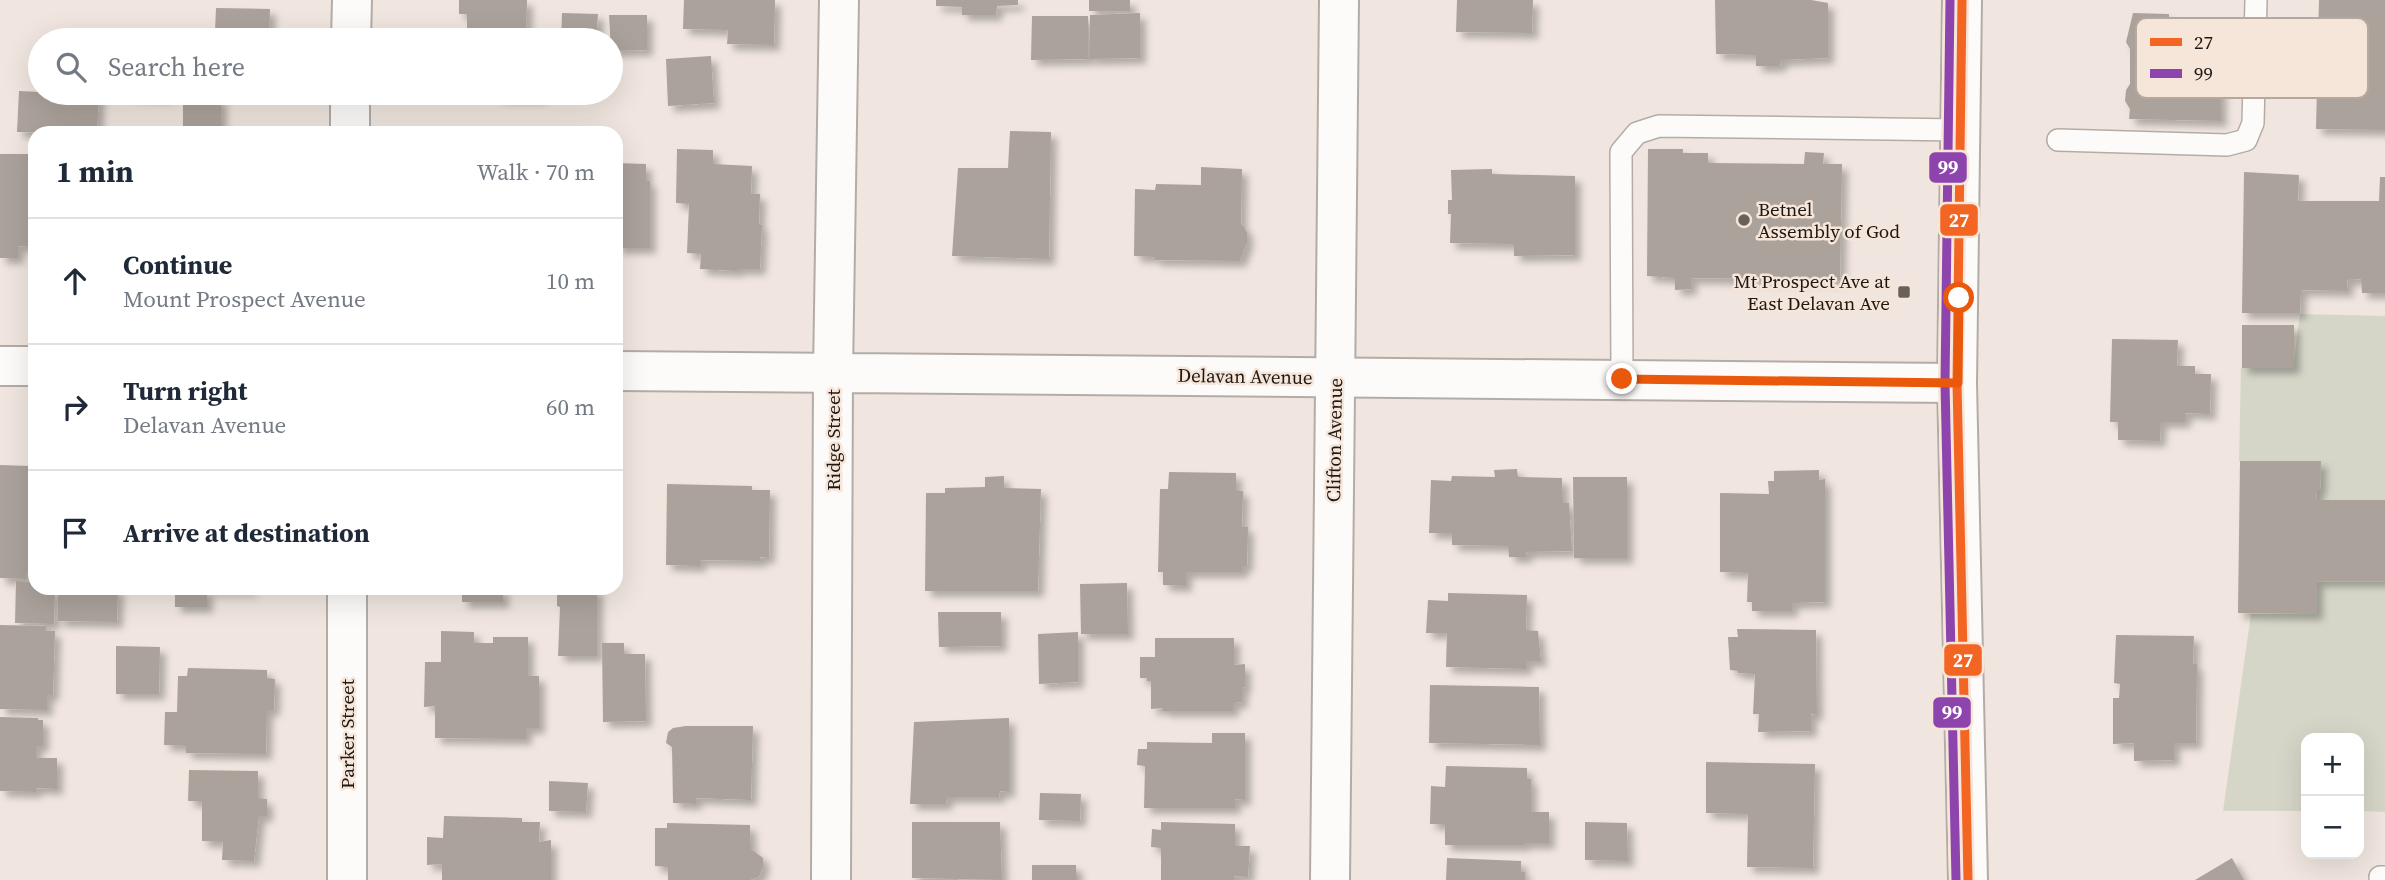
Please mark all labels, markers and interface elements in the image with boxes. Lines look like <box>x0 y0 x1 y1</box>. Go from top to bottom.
legend <box>2136 18 2368 98</box>
search box <box>28 28 623 105</box>
text: 27 <box>2194 29 2213 55</box>
icon: search <box>52 48 90 86</box>
text: Search here <box>108 49 245 85</box>
text: 99 <box>2194 60 2213 86</box>
text: 1 min <box>56 151 134 192</box>
line badge: 99 <box>1928 151 1968 184</box>
text: 99 <box>1938 154 1958 180</box>
text: Walk · 70 m <box>477 156 595 188</box>
place label: Betnel Assembly of God <box>1758 196 1900 244</box>
line badge: 27 <box>1939 203 1979 237</box>
text: 27 <box>1949 207 1969 233</box>
marker: Betnel Assembly of God <box>1736 212 1752 228</box>
text: Continue <box>123 247 232 283</box>
icon: ahead <box>56 262 94 300</box>
text: 10 m <box>546 265 595 297</box>
place label: Mt Prospect Ave at East Delavan Ave <box>1734 268 1891 316</box>
route start <box>1943 282 1974 313</box>
text: Mount Prospect Avenue <box>123 283 366 315</box>
marker: Mt Prospect Ave at East Delavan Ave <box>1896 284 1912 300</box>
street label: Delavan Avenue <box>1177 362 1313 390</box>
route end <box>1606 363 1637 394</box>
text: Turn right <box>123 373 247 409</box>
street label: Clifton Avenue <box>1320 378 1348 502</box>
icon: right <box>56 388 94 426</box>
street label: Ridge Street <box>820 388 846 491</box>
text: 60 m <box>546 391 595 423</box>
text: Delavan Avenue <box>123 409 286 441</box>
icon: arrive <box>56 514 94 552</box>
text: Arrive at destination <box>123 515 370 551</box>
line badge: 27 <box>1943 643 1983 677</box>
text: 27 <box>1953 647 1973 673</box>
street label: Parker Street <box>334 678 360 789</box>
line badge: 99 <box>1932 696 1972 729</box>
text: 99 <box>1942 699 1962 725</box>
map controls <box>2301 733 2364 859</box>
button: + <box>2301 733 2364 796</box>
button: − <box>2301 796 2364 859</box>

